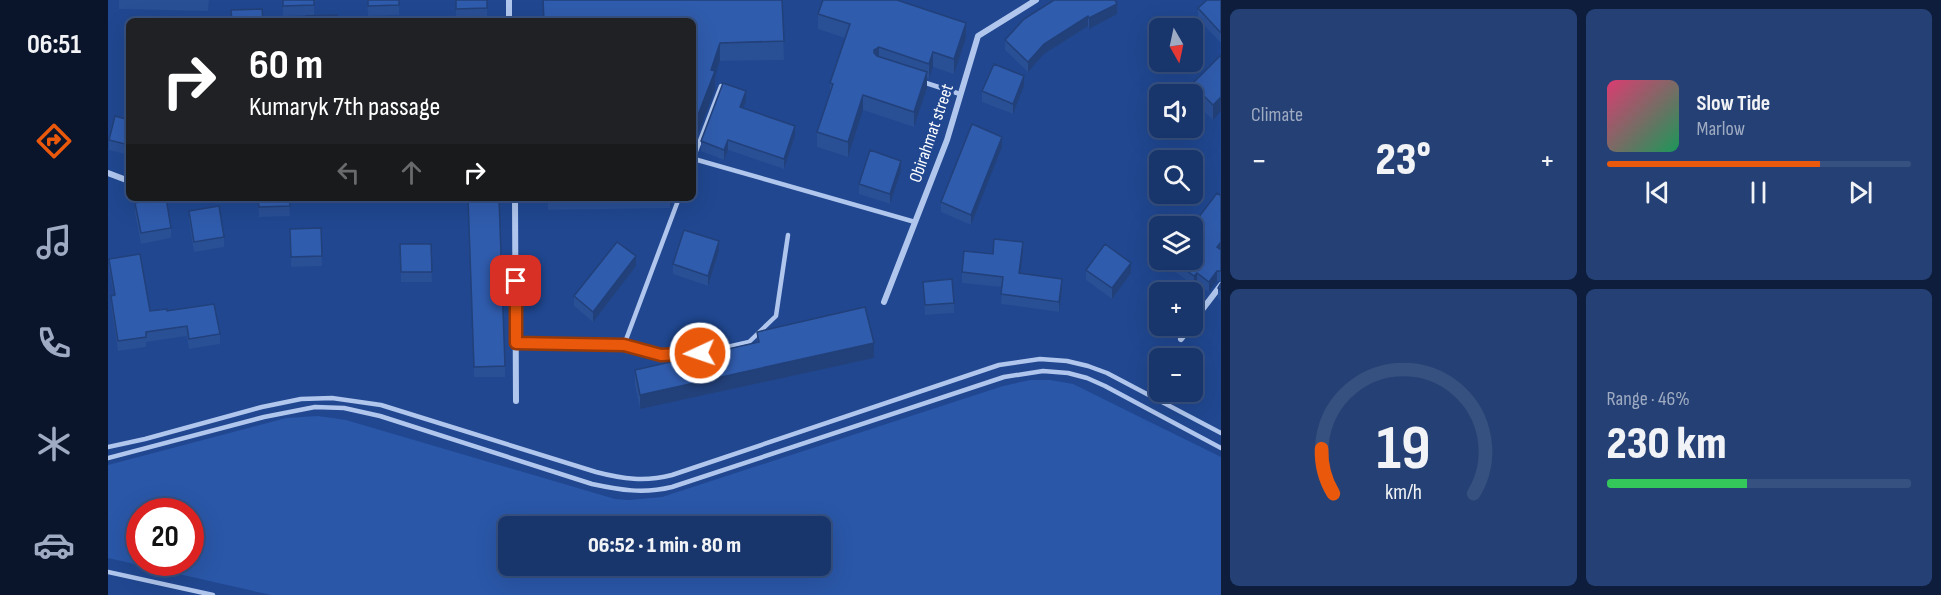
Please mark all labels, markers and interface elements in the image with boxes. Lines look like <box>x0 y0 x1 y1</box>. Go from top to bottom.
north arrow <box>1149 18 1203 72</box>
map controls <box>1149 18 1203 402</box>
text: 06:51 <box>27 29 81 61</box>
text: 60 m <box>249 40 323 91</box>
icon: right <box>150 42 228 120</box>
street label: Obirahmat street <box>905 81 958 185</box>
button: sound <box>1149 84 1203 138</box>
text: Slow Tide <box>1697 90 1770 117</box>
text: Kumaryk 7th passage <box>249 91 440 123</box>
text: Climate <box>1251 103 1303 127</box>
text: Marlow <box>1697 117 1745 141</box>
icon: directions <box>33 120 75 162</box>
text: 23° <box>1376 133 1431 188</box>
text: − <box>1251 141 1267 181</box>
text: + <box>1539 141 1555 181</box>
button: search <box>1149 150 1203 204</box>
icon: left <box>332 156 365 189</box>
icon: ahead <box>395 156 428 189</box>
icon: right <box>458 156 491 189</box>
icon: previous <box>1641 176 1674 209</box>
icon: pause <box>1742 176 1775 209</box>
icon: next <box>1844 176 1877 209</box>
button: layers <box>1149 216 1203 270</box>
icon: music <box>33 221 75 263</box>
pin <box>490 255 541 306</box>
icon: arrive <box>499 264 532 297</box>
button: + <box>1149 282 1203 336</box>
position arrow <box>668 321 732 385</box>
icon: phone <box>33 322 75 364</box>
button: − <box>1149 348 1203 402</box>
text: Range · 46% <box>1607 387 1690 411</box>
text: 19 <box>1376 412 1430 487</box>
text: 230 km <box>1607 417 1727 472</box>
icon: climate <box>33 423 75 465</box>
text: km/h <box>1385 481 1422 506</box>
speed limit sign: 20 <box>126 498 204 576</box>
icon: car <box>33 524 75 566</box>
text: 06:52 · 1 min · 80 m <box>588 532 741 559</box>

